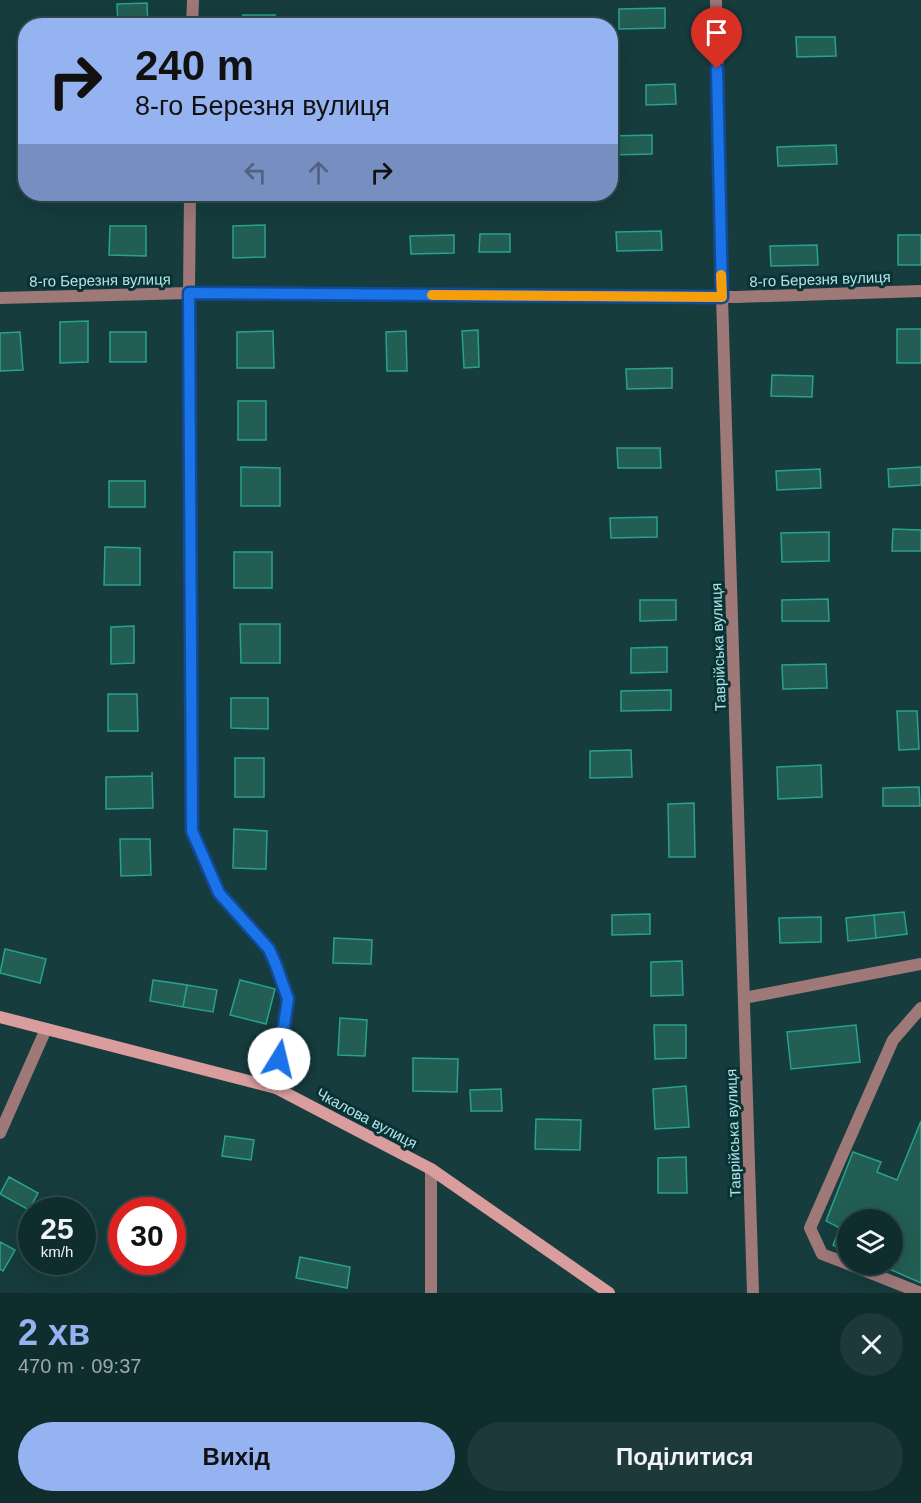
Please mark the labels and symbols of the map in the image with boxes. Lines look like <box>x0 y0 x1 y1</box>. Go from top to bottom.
pin <box>691 7 742 69</box>
street label: 8-го Березня вулиця <box>749 268 891 290</box>
street label: 8-го Березня вулиця <box>29 270 171 290</box>
street label: Таврійська вулиця <box>707 583 729 711</box>
position arrow <box>247 1027 311 1091</box>
street label: Таврійська вулиця <box>722 1069 744 1197</box>
street label: Чкалова вулиця <box>314 1084 420 1152</box>
speed limit sign: 30 <box>108 1197 186 1275</box>

